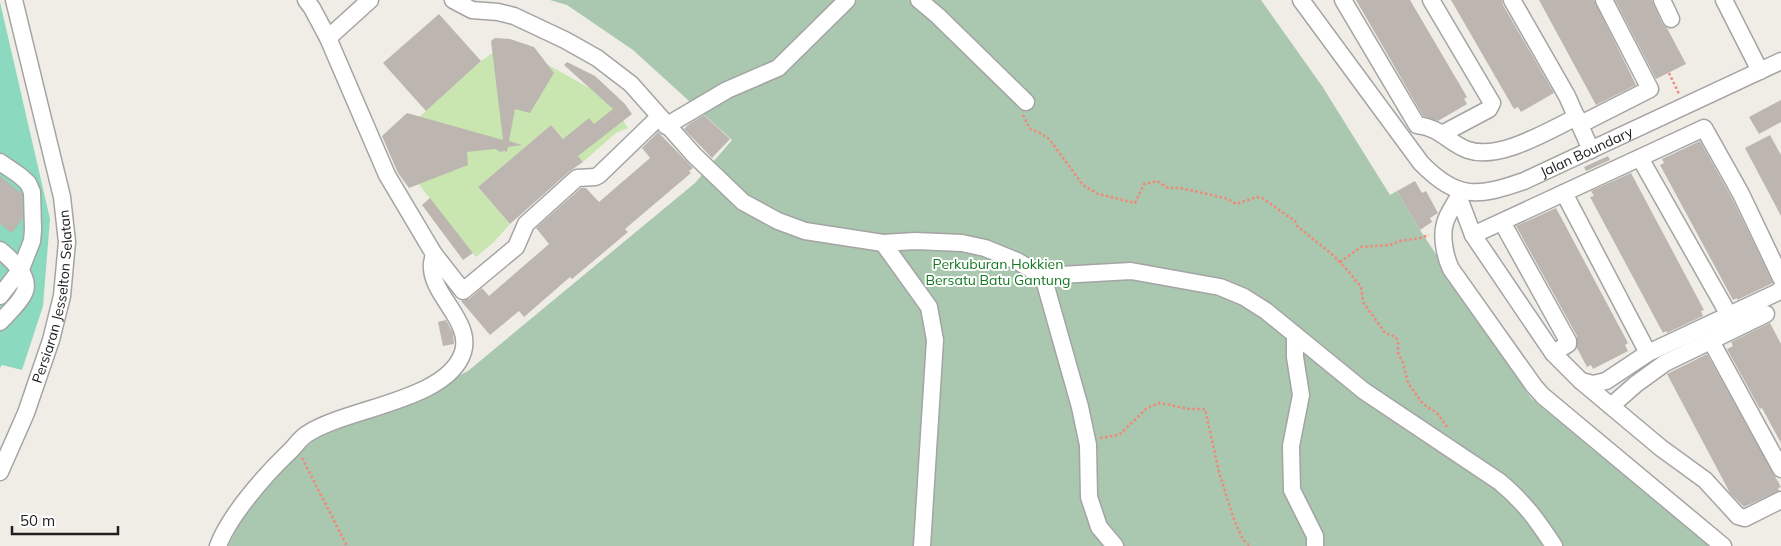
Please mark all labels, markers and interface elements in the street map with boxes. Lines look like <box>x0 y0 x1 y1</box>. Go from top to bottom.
street label: Jalan Boundary <box>1537 122 1636 181</box>
street label: Persiaran Jesselton Selatan <box>28 209 76 386</box>
park label: Perkuburan Hokkien Bersatu Batu Gantung <box>925 255 1071 289</box>
scale bar <box>12 504 119 536</box>
text: 50 m <box>20 511 55 530</box>

